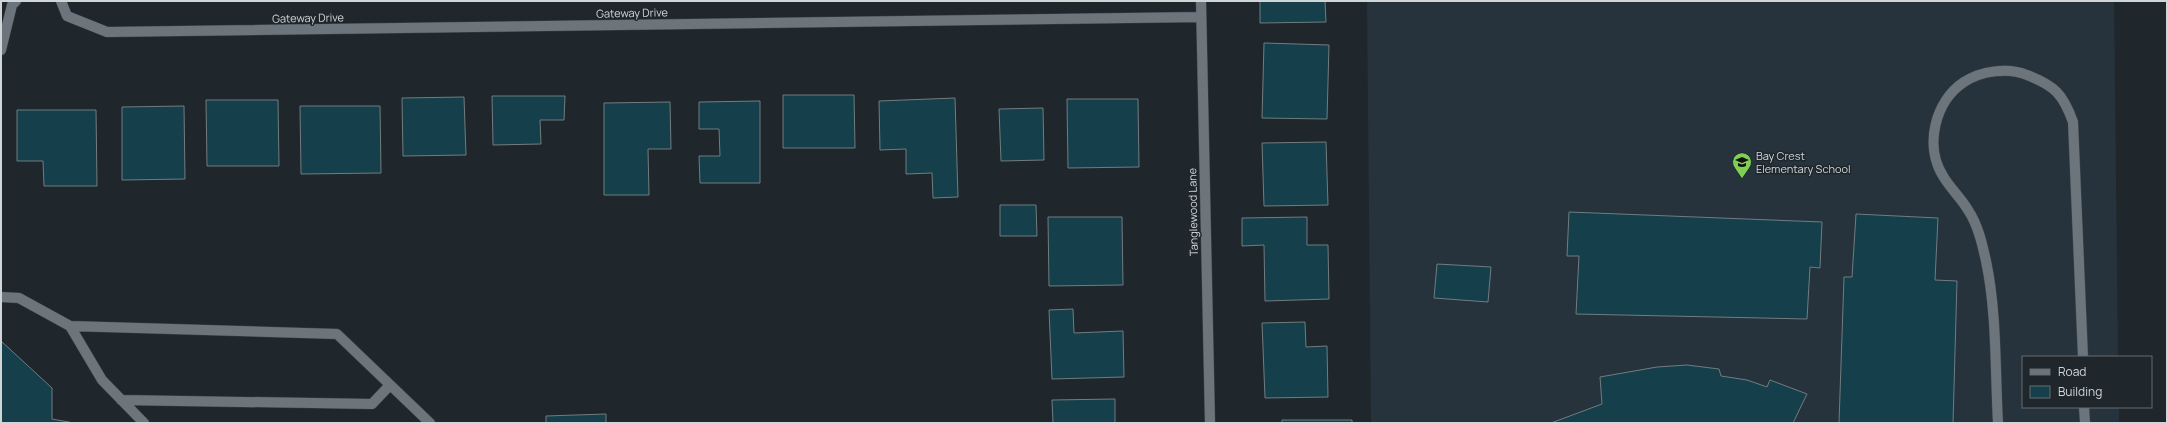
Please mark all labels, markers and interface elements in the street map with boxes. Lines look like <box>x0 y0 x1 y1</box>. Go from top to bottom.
street label: Gateway Drive <box>596 4 669 21</box>
street label: Gateway Drive <box>272 9 345 26</box>
place label: Bay Crest Elementary School <box>1756 148 1851 176</box>
school or university icon: Bay Crest Elementary School <box>1731 151 1753 179</box>
street label: Tanglewood Lane <box>1184 167 1201 256</box>
legend <box>2022 356 2152 408</box>
text: Road <box>2058 363 2086 380</box>
text: Building <box>2058 383 2102 400</box>

